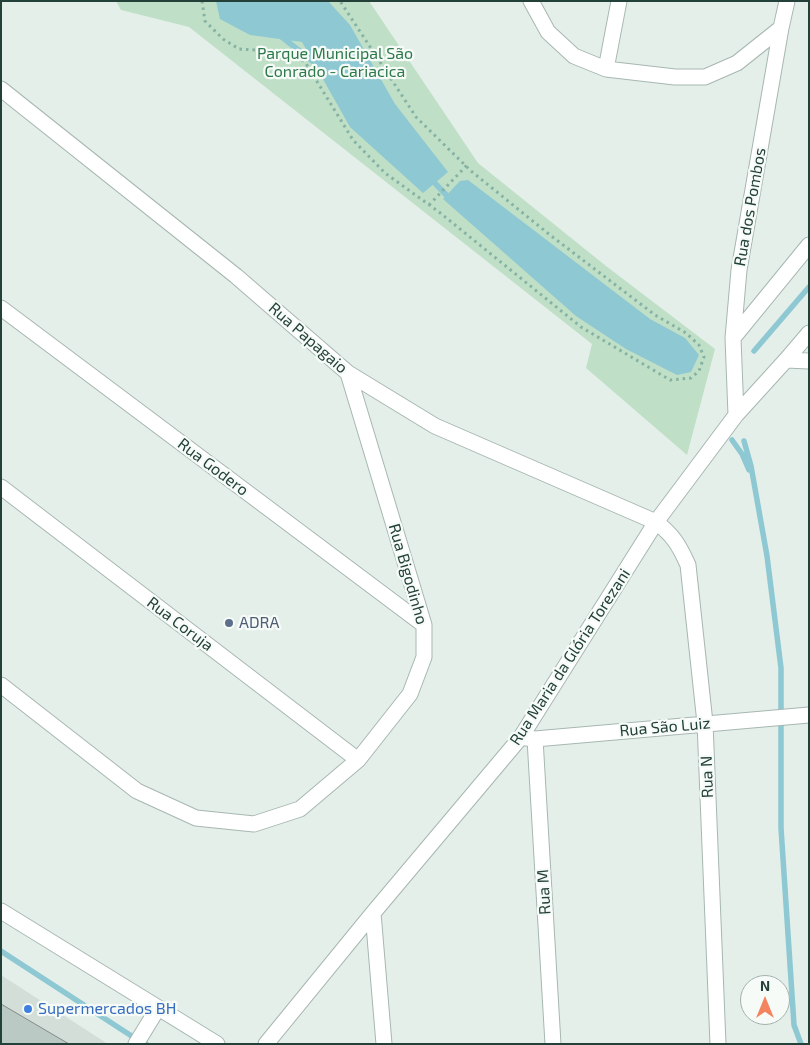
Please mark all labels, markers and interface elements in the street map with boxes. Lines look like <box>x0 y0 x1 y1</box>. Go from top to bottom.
park label: Parque Municipal São Conrado - Cariacica <box>257 44 413 82</box>
street label: Rua dos Pombos <box>730 146 770 268</box>
street label: Rua Papagaio <box>265 299 351 377</box>
street label: Rua Godero <box>174 434 252 500</box>
street label: Rua Bigodinho <box>384 521 432 627</box>
street label: Rua Maria da Glória Torezani <box>506 565 634 749</box>
street label: Rua Coruja <box>143 593 217 655</box>
place label: ADRA <box>239 613 279 633</box>
marker: ADRA <box>223 617 235 629</box>
street label: Rua São Luiz <box>619 713 711 741</box>
street label: Rua N <box>697 755 717 799</box>
street label: Rua M <box>533 869 555 915</box>
north arrow <box>740 975 790 1025</box>
text: N <box>760 977 770 994</box>
place label: Supermercados BH <box>38 999 176 1019</box>
marker: Supermercados BH <box>22 1003 34 1015</box>

